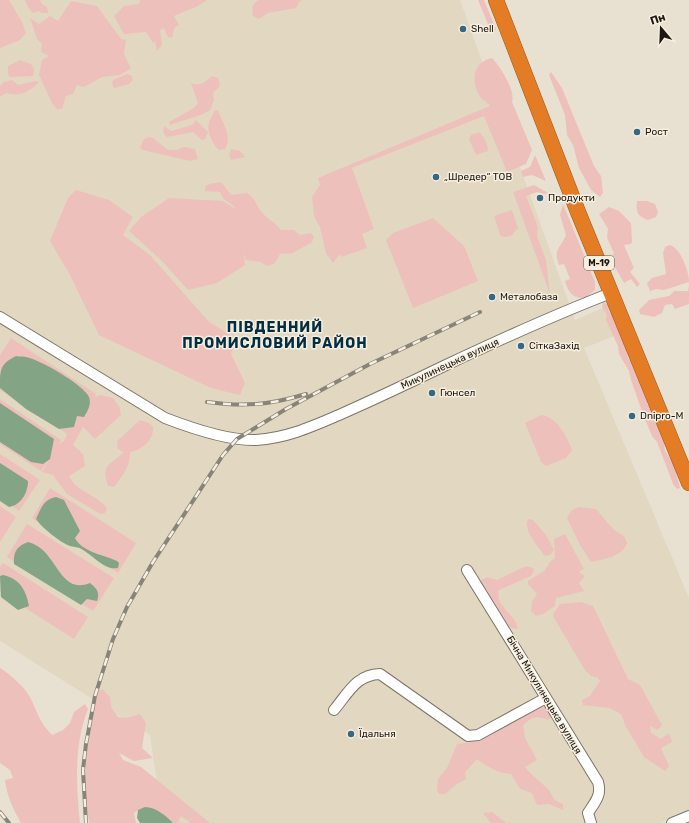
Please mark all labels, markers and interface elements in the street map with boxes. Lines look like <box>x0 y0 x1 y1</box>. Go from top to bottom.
north arrow <box>641 8 681 48</box>
text: Пн <box>649 10 667 28</box>
place label: Shell <box>471 23 494 35</box>
marker: Shell <box>458 24 468 34</box>
place label: Рост <box>645 126 668 138</box>
marker: Рост <box>632 127 642 137</box>
place label: „Шредер“ ТОВ <box>444 171 512 183</box>
marker: „Шредер“ ТОВ <box>431 172 441 182</box>
place label: Продукти <box>548 192 595 204</box>
marker: Продукти <box>535 193 545 203</box>
road number: М-19 <box>584 256 614 270</box>
place label: Металобаза <box>500 291 558 303</box>
marker: Металобаза <box>487 292 497 302</box>
district label: ПІВДЕННИЙ ПРОМИСЛОВИЙ РАЙОН <box>182 318 368 352</box>
street label: Микулинецька вулиця <box>399 336 501 392</box>
place label: СіткаЗахід <box>529 340 580 352</box>
marker: СіткаЗахід <box>516 341 526 351</box>
place label: Гюнсел <box>440 387 476 399</box>
marker: Гюнсел <box>427 388 437 398</box>
place label: Dnipro-M <box>640 410 684 422</box>
marker: Dnipro-M <box>627 411 637 421</box>
street label: Бічна Микулинецька вулиця <box>504 634 584 756</box>
place label: Їдальня <box>359 728 396 740</box>
marker: Їдальня <box>346 729 356 739</box>

